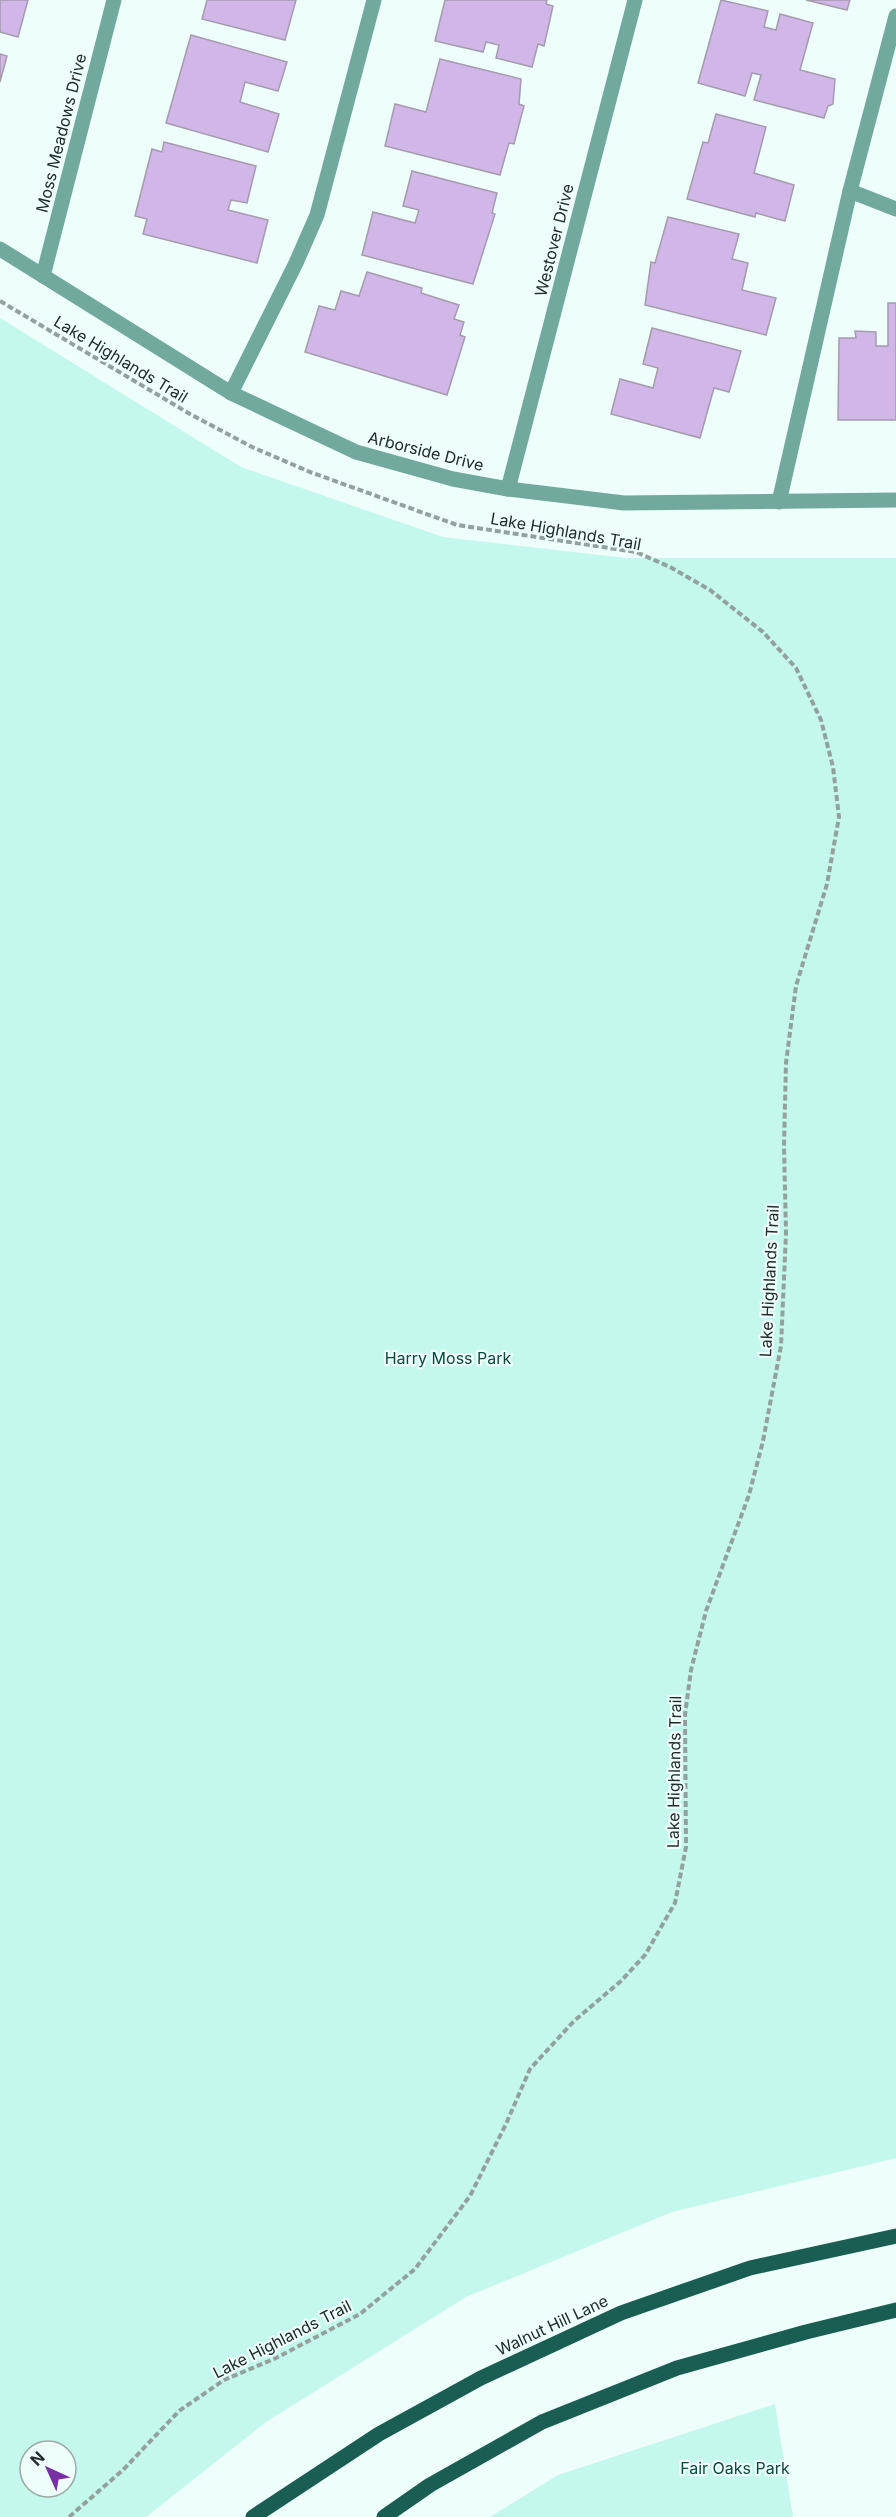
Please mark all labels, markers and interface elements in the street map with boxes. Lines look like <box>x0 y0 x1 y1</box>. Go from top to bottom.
street label: Moss Meadows Drive <box>32 51 90 215</box>
street label: Westover Drive <box>530 182 578 298</box>
street label: Lake Highlands Trail <box>50 311 192 407</box>
street label: Arborside Drive <box>366 427 486 475</box>
street label: Lake Highlands Trail <box>489 508 643 554</box>
street label: Lake Highlands Trail <box>755 1204 783 1358</box>
park label: Harry Moss Park <box>385 1348 512 1368</box>
street label: Lake Highlands Trail <box>663 1696 685 1848</box>
street label: Walnut Hill Lane <box>493 2290 611 2360</box>
street label: Lake Highlands Trail <box>209 2295 355 2383</box>
north arrow <box>18 2439 78 2499</box>
text: N <box>26 2447 49 2470</box>
park label: Fair Oaks Park <box>680 2458 790 2478</box>

